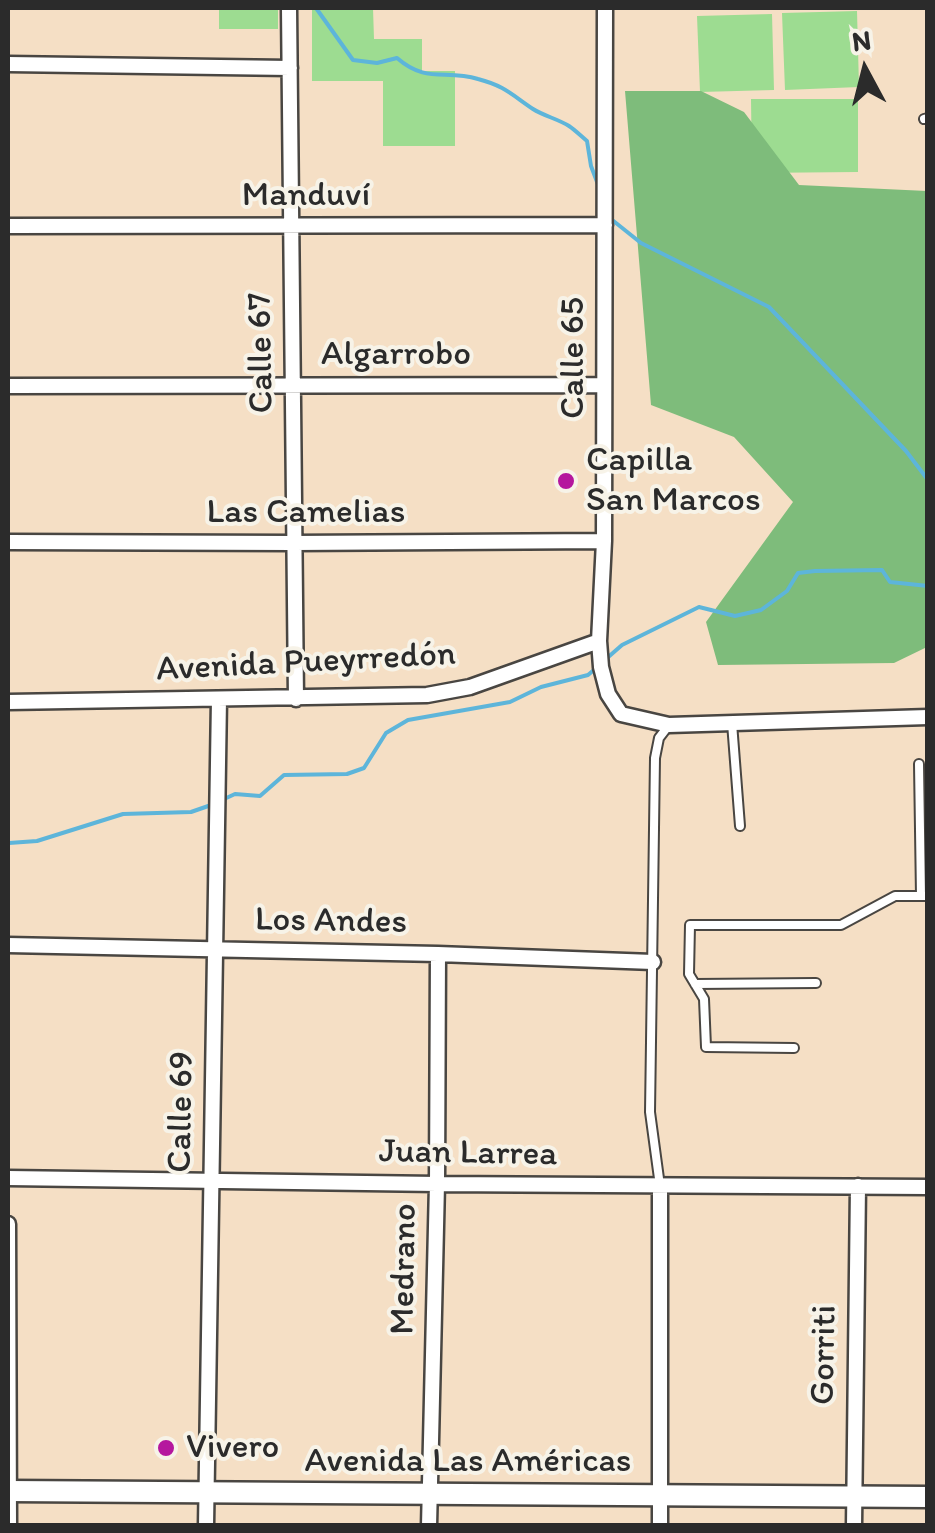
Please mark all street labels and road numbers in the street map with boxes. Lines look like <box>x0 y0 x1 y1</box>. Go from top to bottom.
street label: Manduví <box>242 175 370 217</box>
street label: Calle 67 <box>240 292 284 414</box>
street label: Calle 65 <box>553 297 595 419</box>
street label: Algarrobo <box>321 334 471 376</box>
street label: Las Camelias <box>207 492 405 534</box>
street label: Avenida Pueyrredón <box>155 634 457 692</box>
street label: Los Andes <box>254 900 408 944</box>
street label: Calle 69 <box>160 1051 204 1173</box>
street label: Juan Larrea <box>378 1131 558 1177</box>
street label: Medrano <box>383 1203 427 1335</box>
street label: Gorriti <box>803 1305 847 1405</box>
street label: Avenida Las Américas <box>305 1441 631 1483</box>

